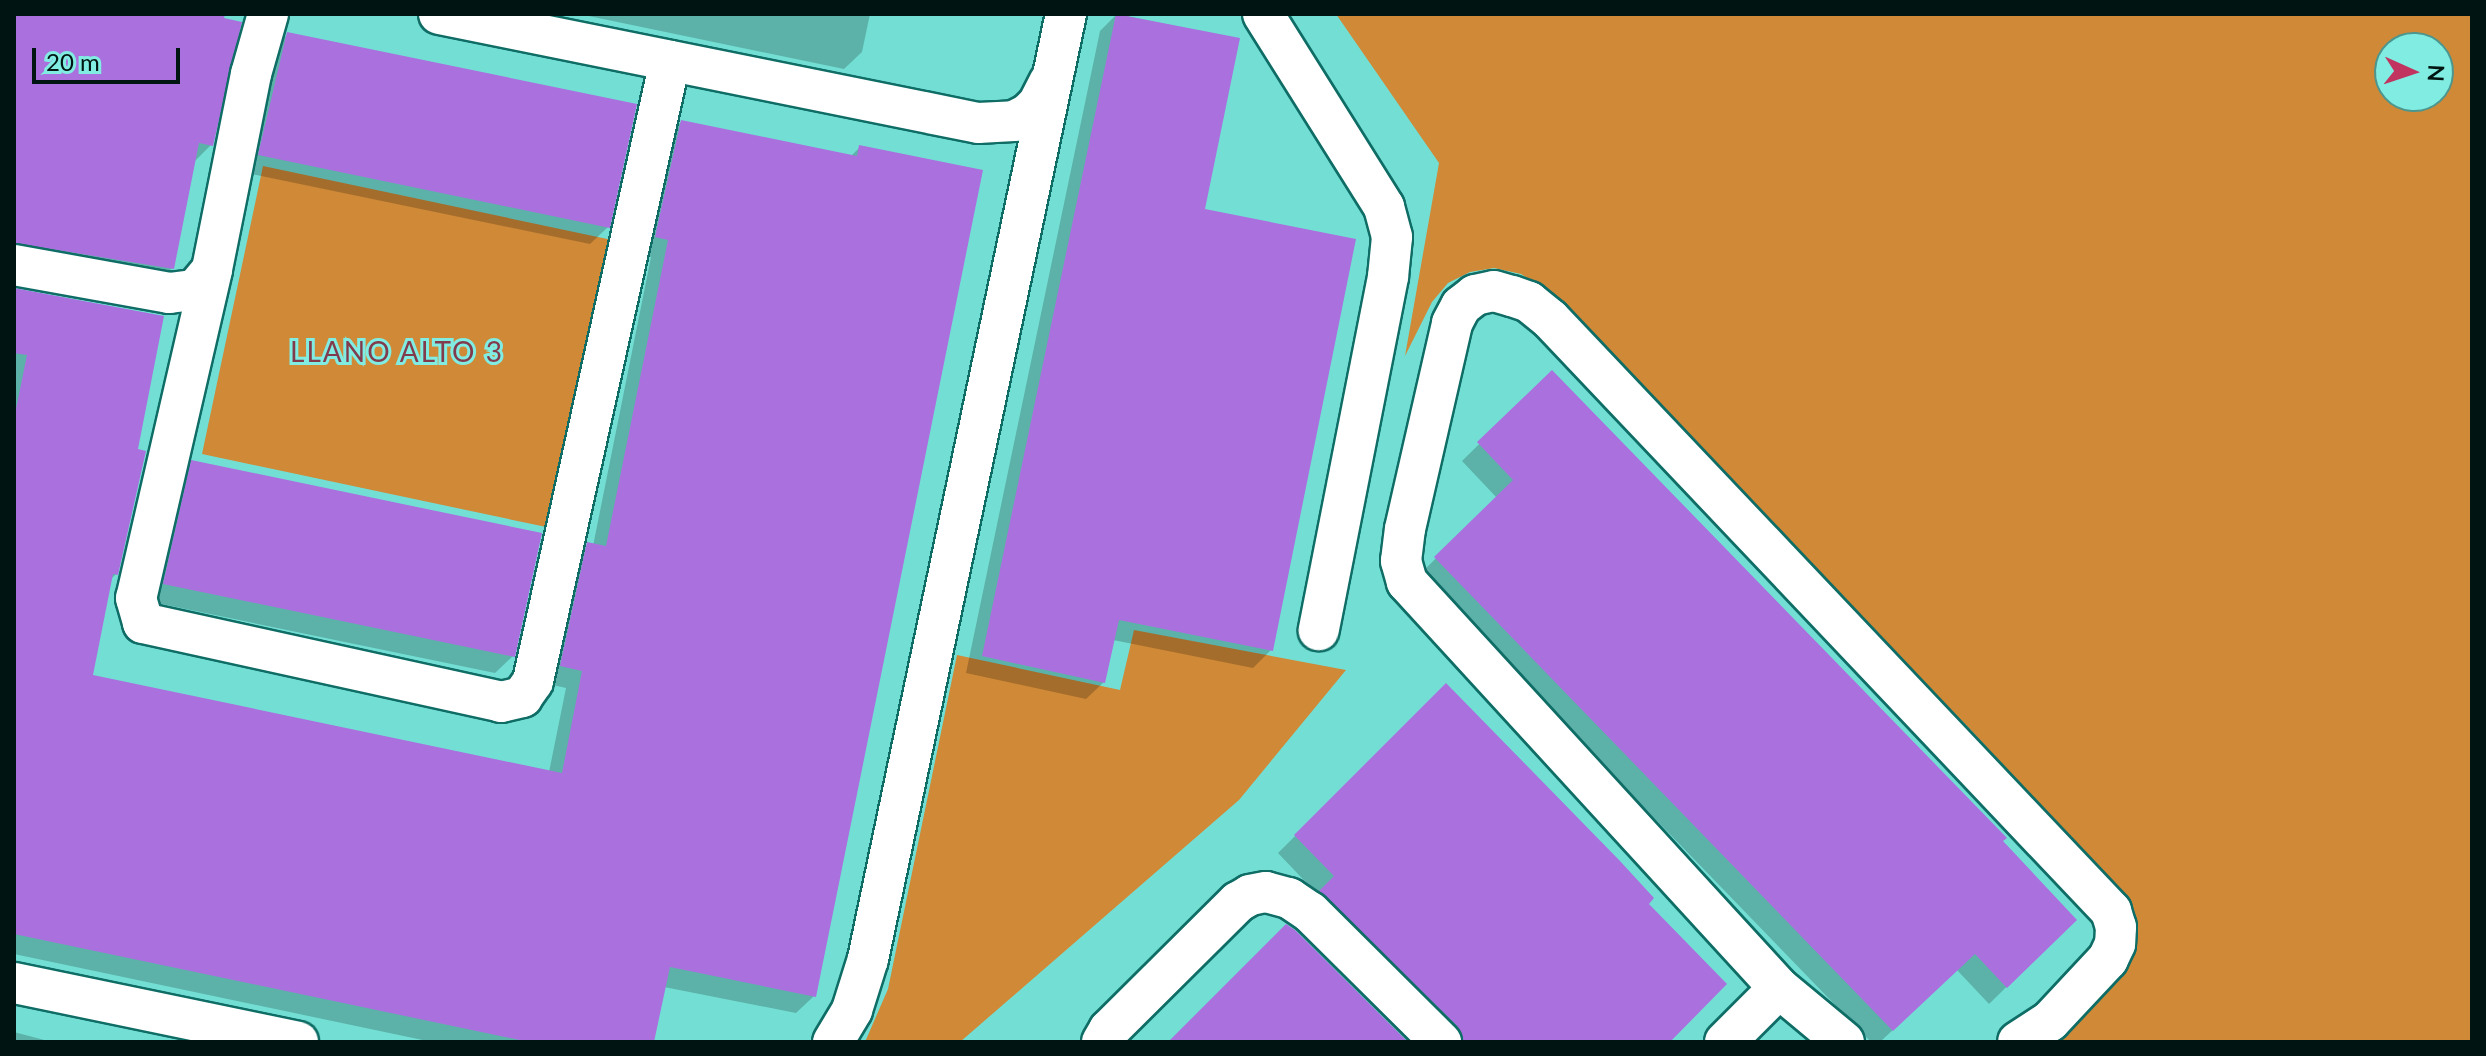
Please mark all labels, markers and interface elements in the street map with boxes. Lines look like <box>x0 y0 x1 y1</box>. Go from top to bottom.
scale bar <box>36 32 184 82</box>
north arrow <box>2374 32 2454 112</box>
text: 20 m <box>46 47 100 76</box>
text: N <box>2423 64 2450 82</box>
district label: LLANO ALTO 3 <box>290 334 504 368</box>

